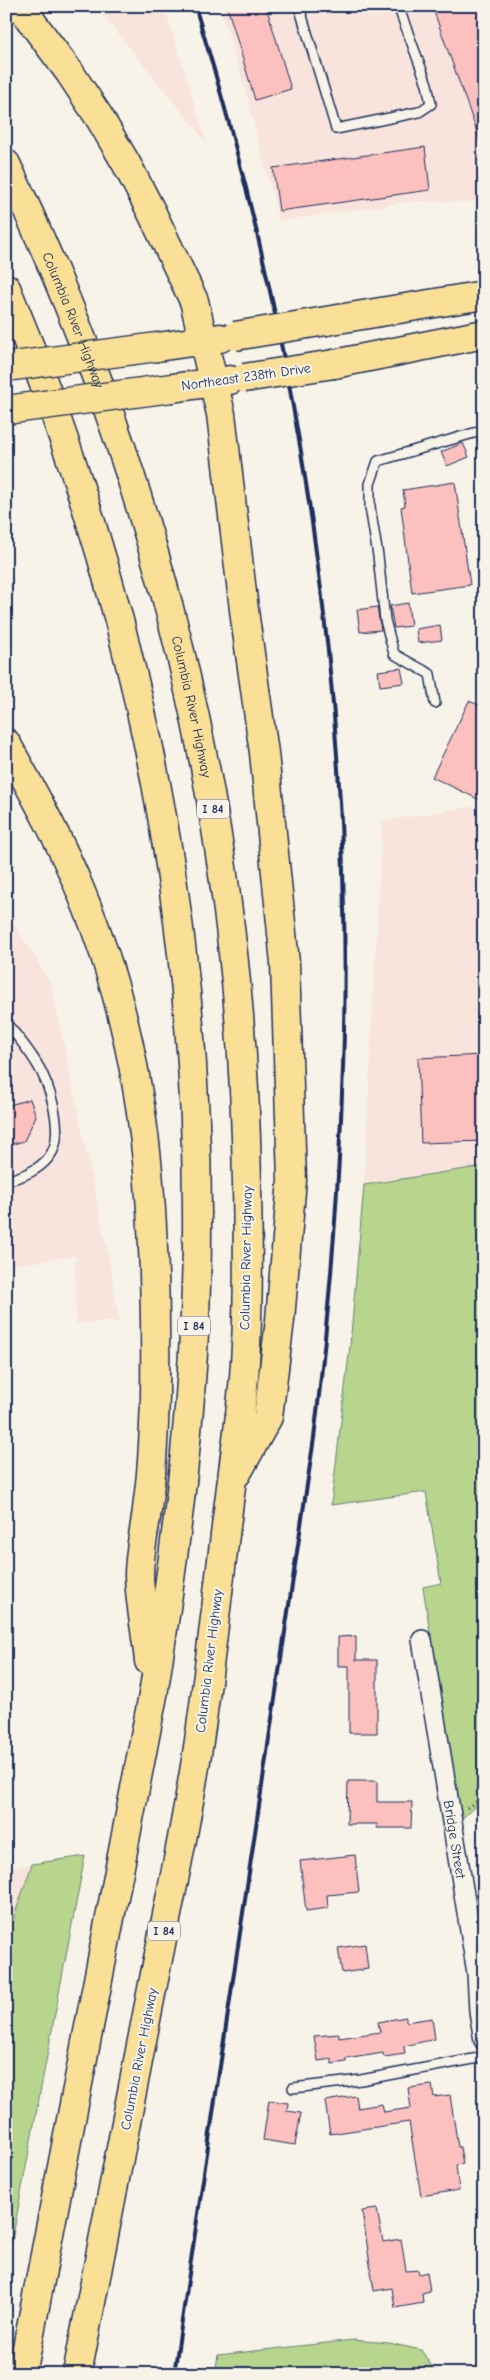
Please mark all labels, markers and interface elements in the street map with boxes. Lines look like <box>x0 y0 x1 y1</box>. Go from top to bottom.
street label: Columbia River Highway <box>39 249 108 391</box>
street label: Northeast 238th Drive <box>180 360 312 394</box>
street label: Columbia River Highway <box>168 634 215 780</box>
road number: I 84 <box>197 800 229 819</box>
street label: Columbia River Highway <box>236 1185 256 1330</box>
road number: I 84 <box>178 1316 210 1335</box>
street label: Columbia River Highway <box>192 1588 226 1734</box>
street label: Bridge Street <box>440 1799 470 1881</box>
road number: I 84 <box>148 1922 180 1940</box>
street label: Columbia River Highway <box>117 1986 161 2132</box>

